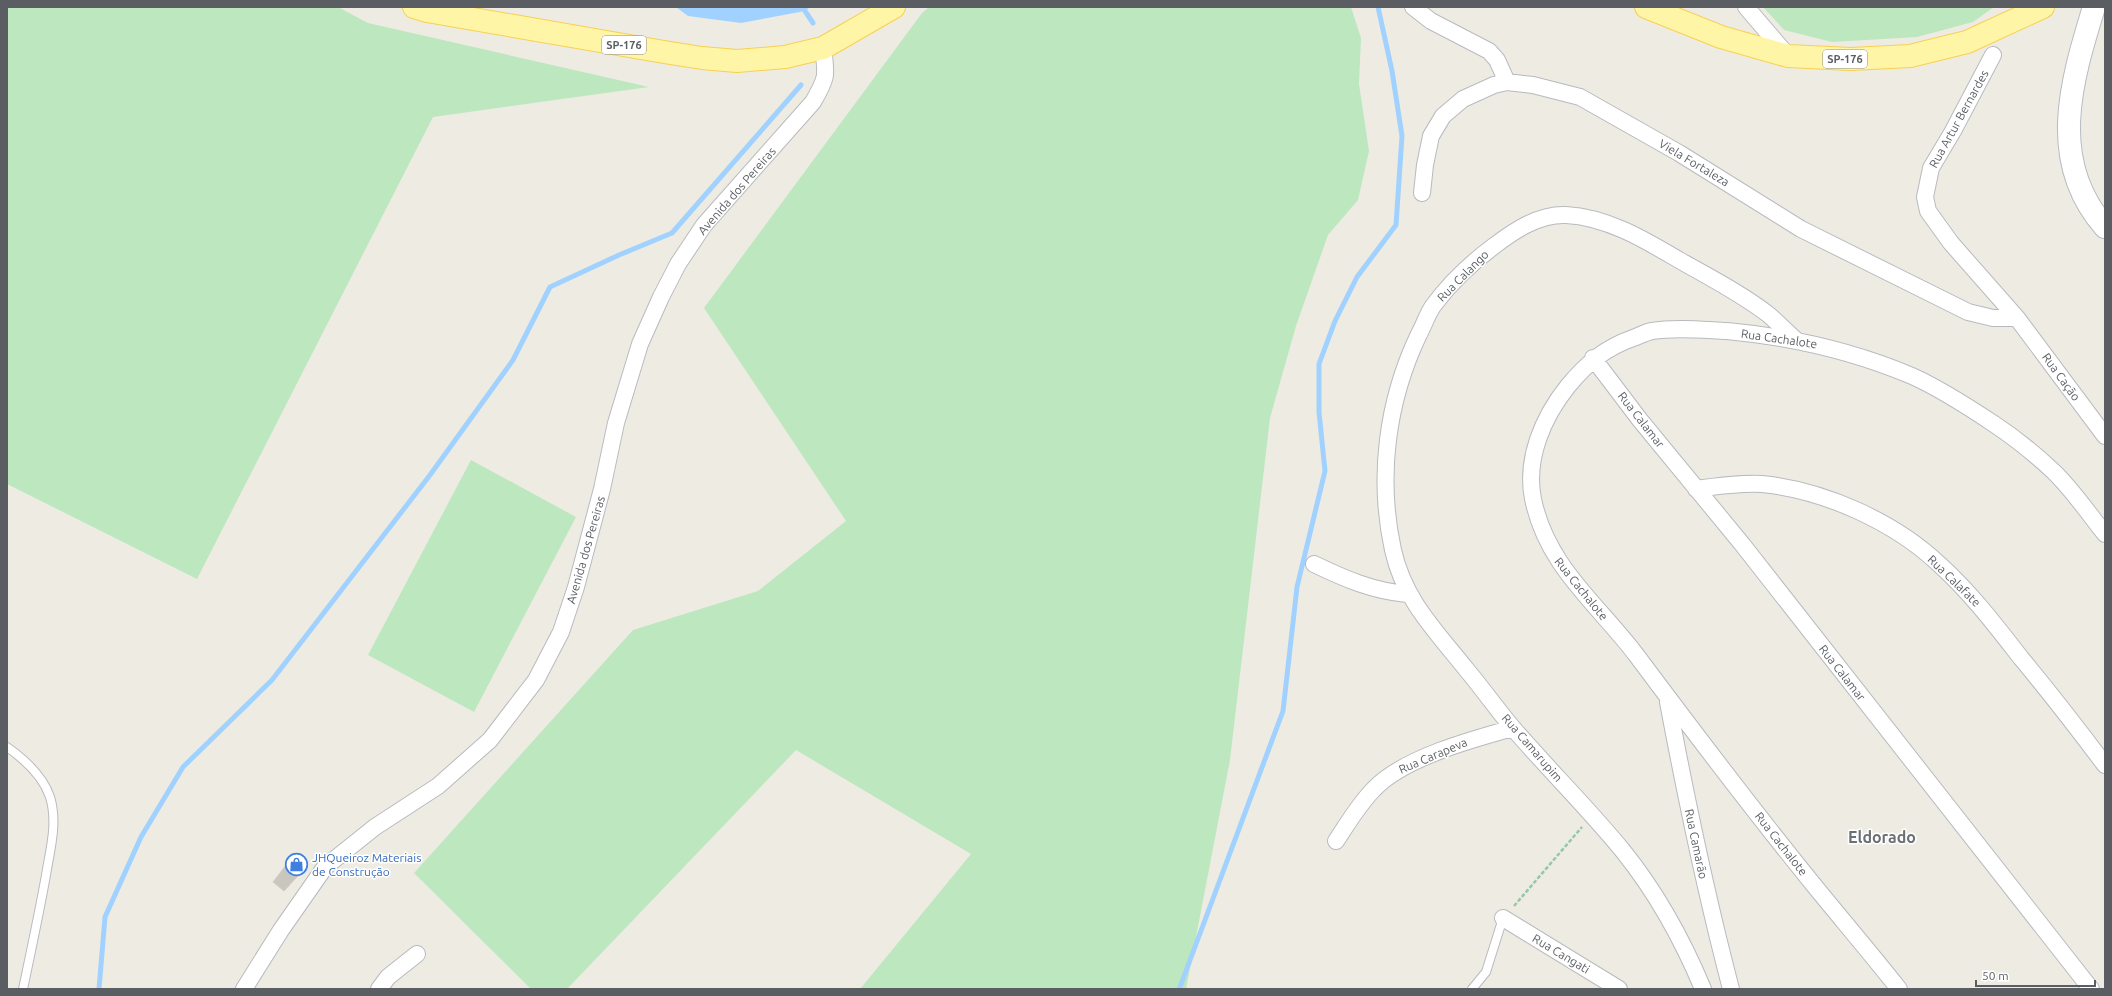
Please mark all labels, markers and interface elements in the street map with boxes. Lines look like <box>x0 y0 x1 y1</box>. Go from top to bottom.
road number: SP-176 <box>602 36 646 54</box>
road number: SP-176 <box>1823 50 1867 68</box>
street label: Rua Artur Bernardes <box>1926 68 1991 170</box>
street label: Viela Fortaleza <box>1657 136 1732 189</box>
street label: Avenida dos Pereiras <box>695 144 778 237</box>
street label: Rua Calango <box>1434 247 1491 304</box>
street label: Rua Cachalote <box>1740 327 1818 350</box>
street label: Rua Cação <box>2040 350 2083 403</box>
street label: Rua Calamar <box>1616 389 1667 451</box>
street label: Avenida dos Pereiras <box>564 495 607 605</box>
street label: Rua Calafate <box>1925 552 1983 609</box>
street label: Rua Cachalote <box>1552 555 1611 623</box>
street label: Rua Calamar <box>1817 642 1868 704</box>
street label: Rua Camarupim <box>1500 711 1565 784</box>
street label: Rua Carapeva <box>1397 735 1469 776</box>
street label: Rua Camarão <box>1683 808 1710 880</box>
street label: Rua Cachalote <box>1753 809 1810 878</box>
district label: Eldorado <box>1848 828 1916 846</box>
place label: JHQueiroz Materiais de Construção <box>312 851 421 878</box>
shop icon: JHQueiroz Materiais de Construção <box>283 852 309 878</box>
street label: Rua Cangati <box>1530 931 1592 976</box>
scale bar <box>1976 962 2095 988</box>
text: 50 m <box>1982 969 2009 982</box>

